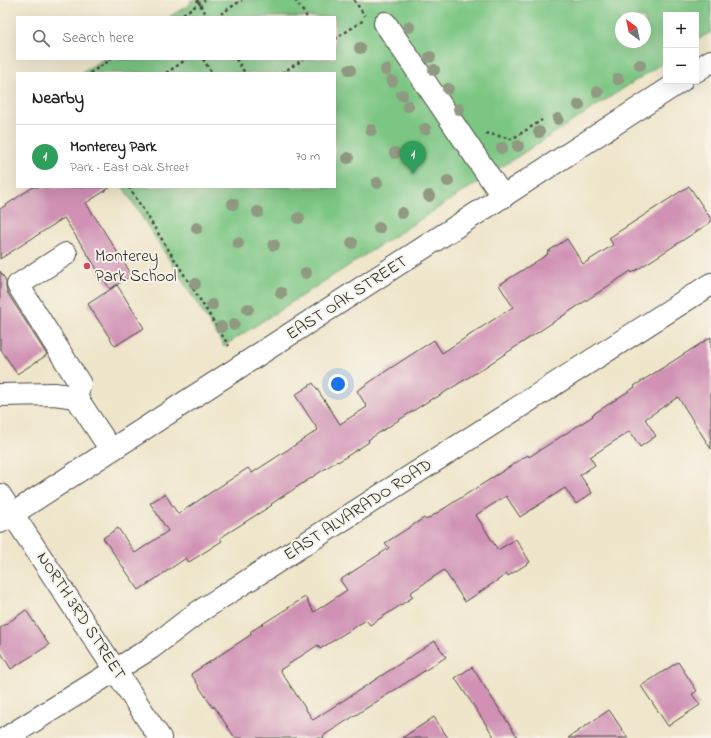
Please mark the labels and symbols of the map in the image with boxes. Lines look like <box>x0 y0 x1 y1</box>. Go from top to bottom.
north arrow <box>615 12 651 48</box>
pin: 1 <box>400 141 426 174</box>
place label: Monterey Park School <box>95 244 177 289</box>
street label: EAST OAK STREET <box>281 249 413 347</box>
marker: Monterey Park School <box>82 261 92 271</box>
your location <box>328 374 348 394</box>
street label: EAST ALVARADO ROAD <box>279 453 437 567</box>
street label: NORTH 3RD STREET <box>30 547 132 685</box>

